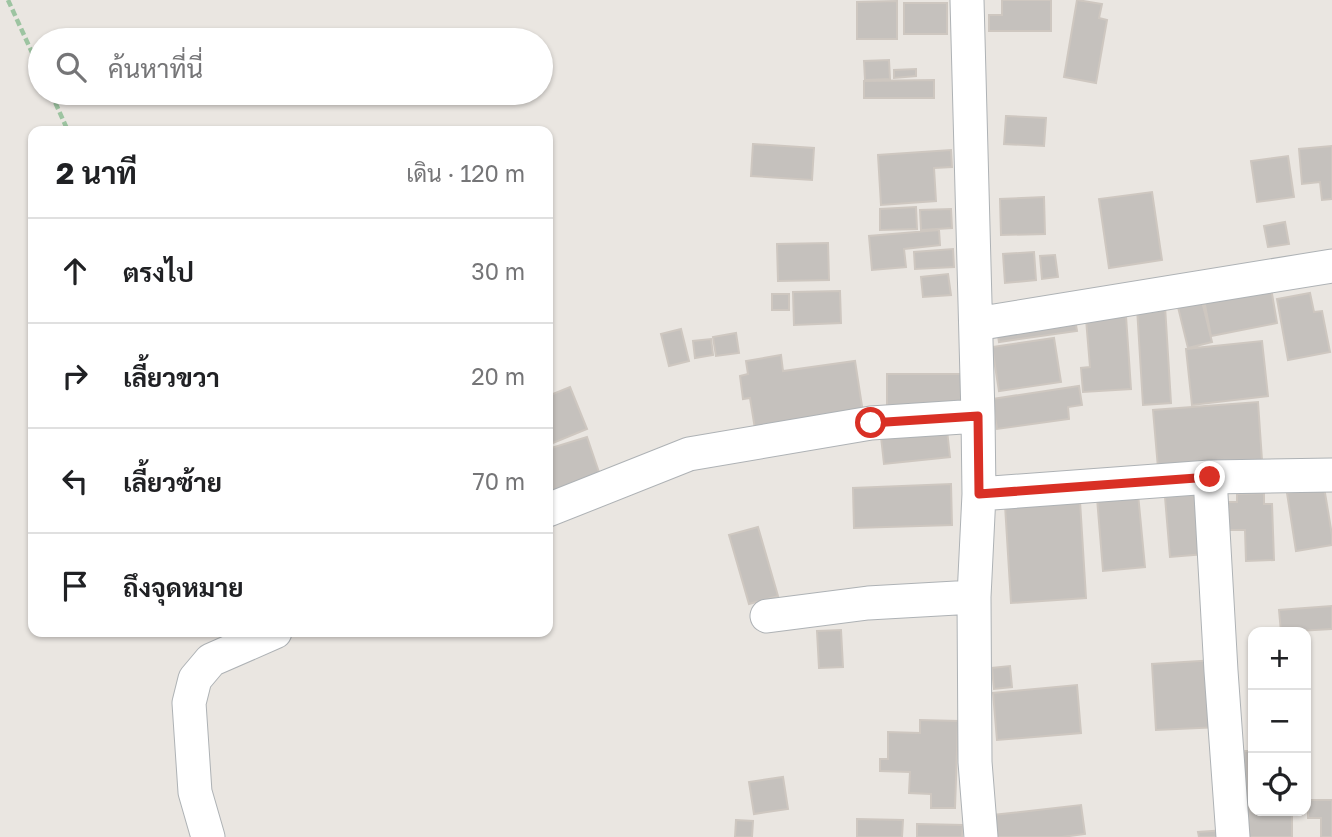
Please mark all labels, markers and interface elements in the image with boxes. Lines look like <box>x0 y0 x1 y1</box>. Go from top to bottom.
search box <box>28 28 553 105</box>
icon: search <box>52 48 90 86</box>
text: ค้นหาที่นี่ <box>108 53 203 84</box>
text: 2 นาที <box>56 155 137 191</box>
text: เดิน · 120 m <box>406 159 525 187</box>
icon: ahead <box>56 252 94 290</box>
text: ตรงไป <box>123 257 194 288</box>
text: 30 m <box>471 257 525 285</box>
icon: right <box>56 357 94 395</box>
text: เลี้ยวขวา <box>123 362 220 393</box>
text: 20 m <box>471 362 525 390</box>
route start <box>855 407 886 438</box>
route end <box>1194 461 1225 492</box>
icon: left <box>56 462 94 500</box>
text: เลี้ยวซ้าย <box>123 467 222 498</box>
text: 70 m <box>472 467 525 495</box>
icon: arrive <box>56 567 94 605</box>
text: ถึงจุดหมาย <box>123 572 244 603</box>
map controls <box>1248 627 1311 816</box>
button: + <box>1248 627 1311 690</box>
button: − <box>1248 690 1311 753</box>
button: locate <box>1248 753 1311 816</box>

